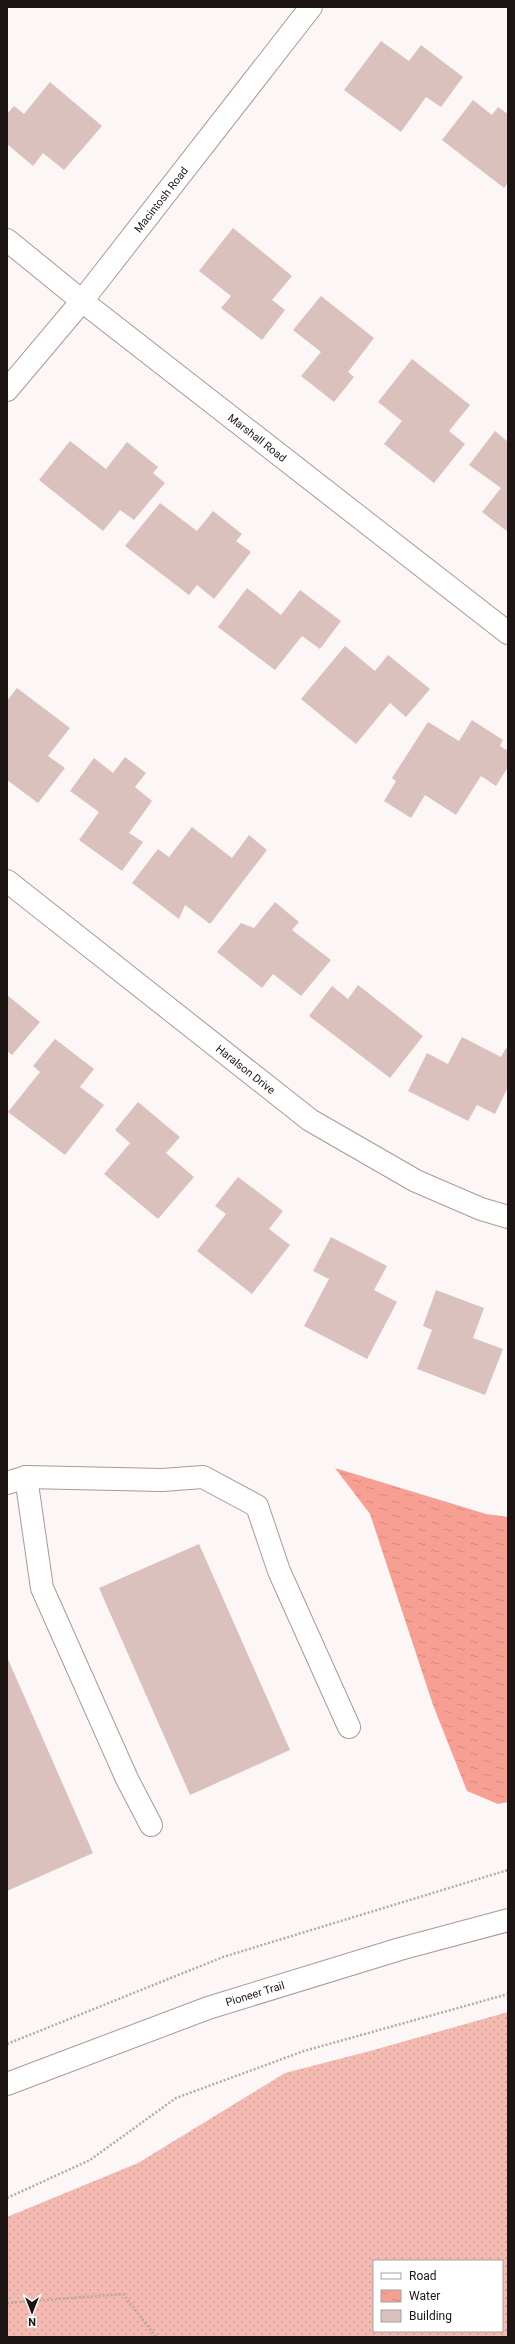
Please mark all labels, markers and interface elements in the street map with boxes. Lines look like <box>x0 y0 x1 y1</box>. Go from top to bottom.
street label: Macintosh Road <box>131 164 191 235</box>
street label: Marshall Road <box>226 411 289 464</box>
street label: Haralson Drive <box>214 1042 278 1097</box>
street label: Pioneer Trail <box>224 1978 286 2009</box>
legend <box>373 2260 503 2332</box>
text: Road <box>409 2269 437 2283</box>
text: Water <box>409 2289 440 2303</box>
north arrow <box>12 2292 52 2332</box>
text: Building <box>409 2309 452 2323</box>
text: N <box>28 2315 36 2328</box>

